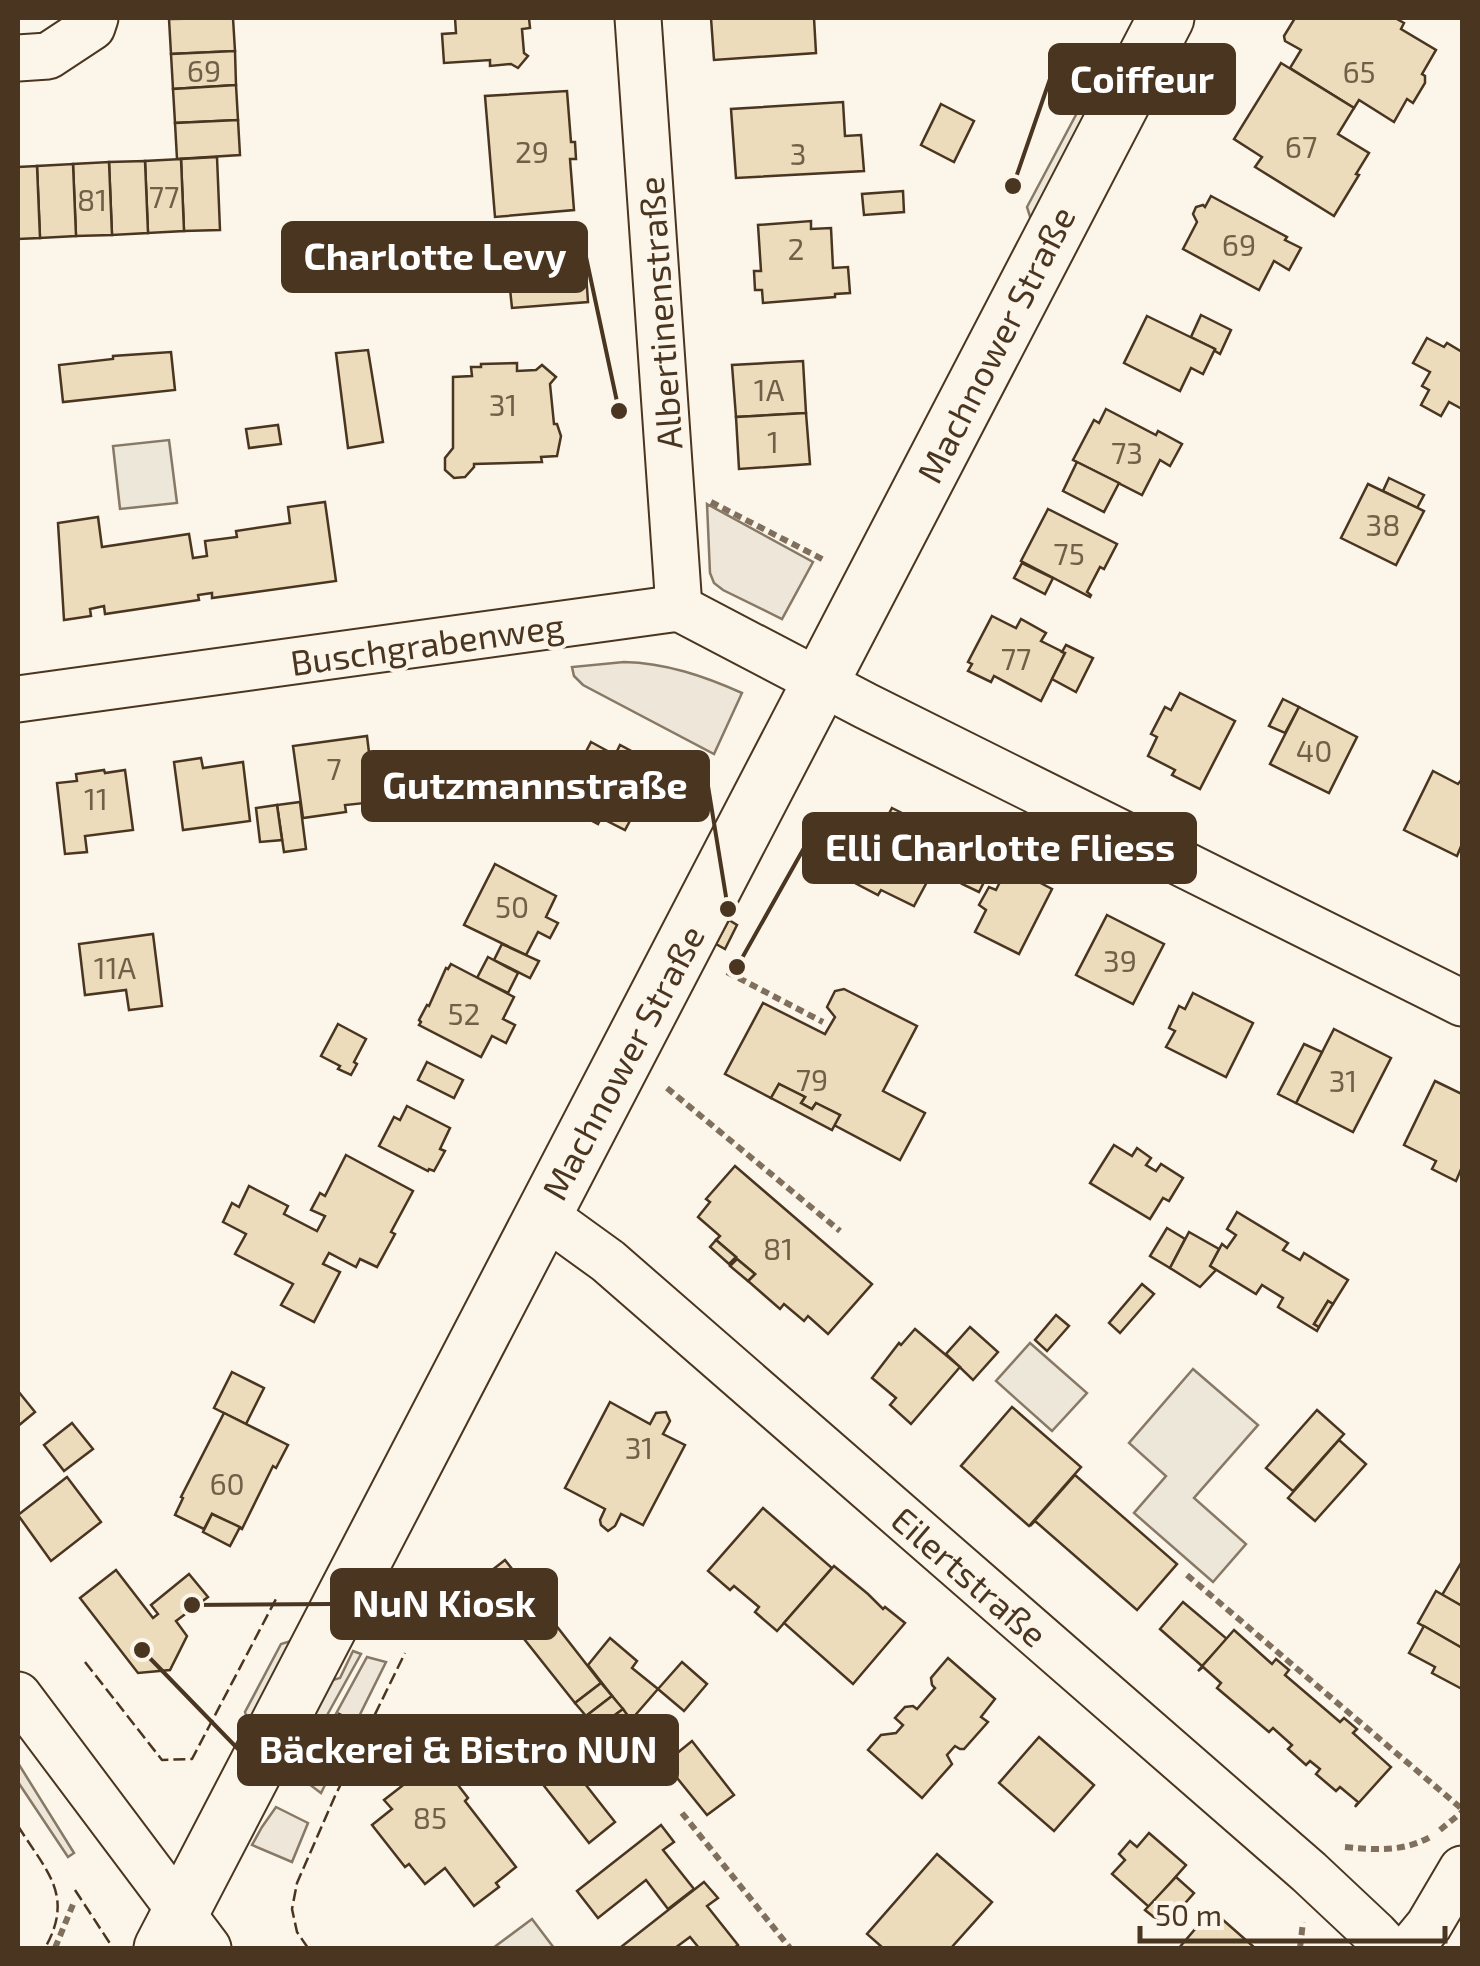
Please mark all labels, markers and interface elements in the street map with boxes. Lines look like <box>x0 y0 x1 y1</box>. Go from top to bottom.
callout: Coiffeur <box>1050 45 1234 113</box>
house number: 69 <box>187 52 221 88</box>
house number: 65 <box>1342 53 1376 89</box>
text: Coiffeur <box>1070 55 1214 101</box>
house number: 67 <box>1285 128 1317 164</box>
house number: 29 <box>515 133 549 169</box>
house number: 3 <box>790 135 806 171</box>
street label: Albertinenstraße <box>629 175 689 451</box>
house number: 77 <box>149 178 179 214</box>
house number: 81 <box>77 181 107 217</box>
street label: Machnower Straße <box>907 199 1083 489</box>
callout: Charlotte Levy <box>283 223 586 291</box>
house number: 69 <box>1222 226 1256 262</box>
house number: 2 <box>788 230 804 266</box>
text: Charlotte Levy <box>303 232 567 278</box>
house number: 1A <box>754 371 785 407</box>
house number: 31 <box>489 386 517 422</box>
house number: 1 <box>767 423 779 459</box>
house number: 73 <box>1111 434 1143 470</box>
house number: 38 <box>1366 506 1400 542</box>
house number: 75 <box>1053 535 1085 571</box>
street label: Buschgrabenweg <box>288 603 566 683</box>
house number: 77 <box>1001 640 1031 676</box>
house number: 40 <box>1296 732 1332 768</box>
house number: 7 <box>326 750 342 786</box>
callout: Gutzmannstraße <box>363 752 708 820</box>
text: Gutzmannstraße <box>382 761 688 807</box>
house number: 11 <box>84 780 108 816</box>
callout: Elli Charlotte Fliess <box>804 814 1195 882</box>
text: Elli Charlotte Fliess <box>825 823 1175 869</box>
house number: 50 <box>495 888 529 924</box>
street label: Machnower Straße <box>532 918 712 1206</box>
house number: 39 <box>1103 942 1137 978</box>
house number: 11A <box>94 949 137 985</box>
house number: 52 <box>448 995 480 1031</box>
house number: 79 <box>796 1061 828 1097</box>
house number: 31 <box>1329 1062 1357 1098</box>
house number: 81 <box>763 1230 793 1266</box>
house number: 31 <box>625 1429 653 1465</box>
house number: 60 <box>209 1465 245 1501</box>
street label: Eilertstraße <box>884 1497 1056 1655</box>
callout: NuN Kiosk <box>332 1570 556 1638</box>
text: NuN Kiosk <box>352 1579 537 1625</box>
callout: Bäckerei & Bistro NUN <box>239 1716 677 1784</box>
text: Bäckerei & Bistro NUN <box>259 1725 657 1771</box>
house number: 85 <box>413 1799 447 1835</box>
scale bar <box>1140 1881 1445 1943</box>
text: 50 m <box>1155 1896 1222 1932</box>

